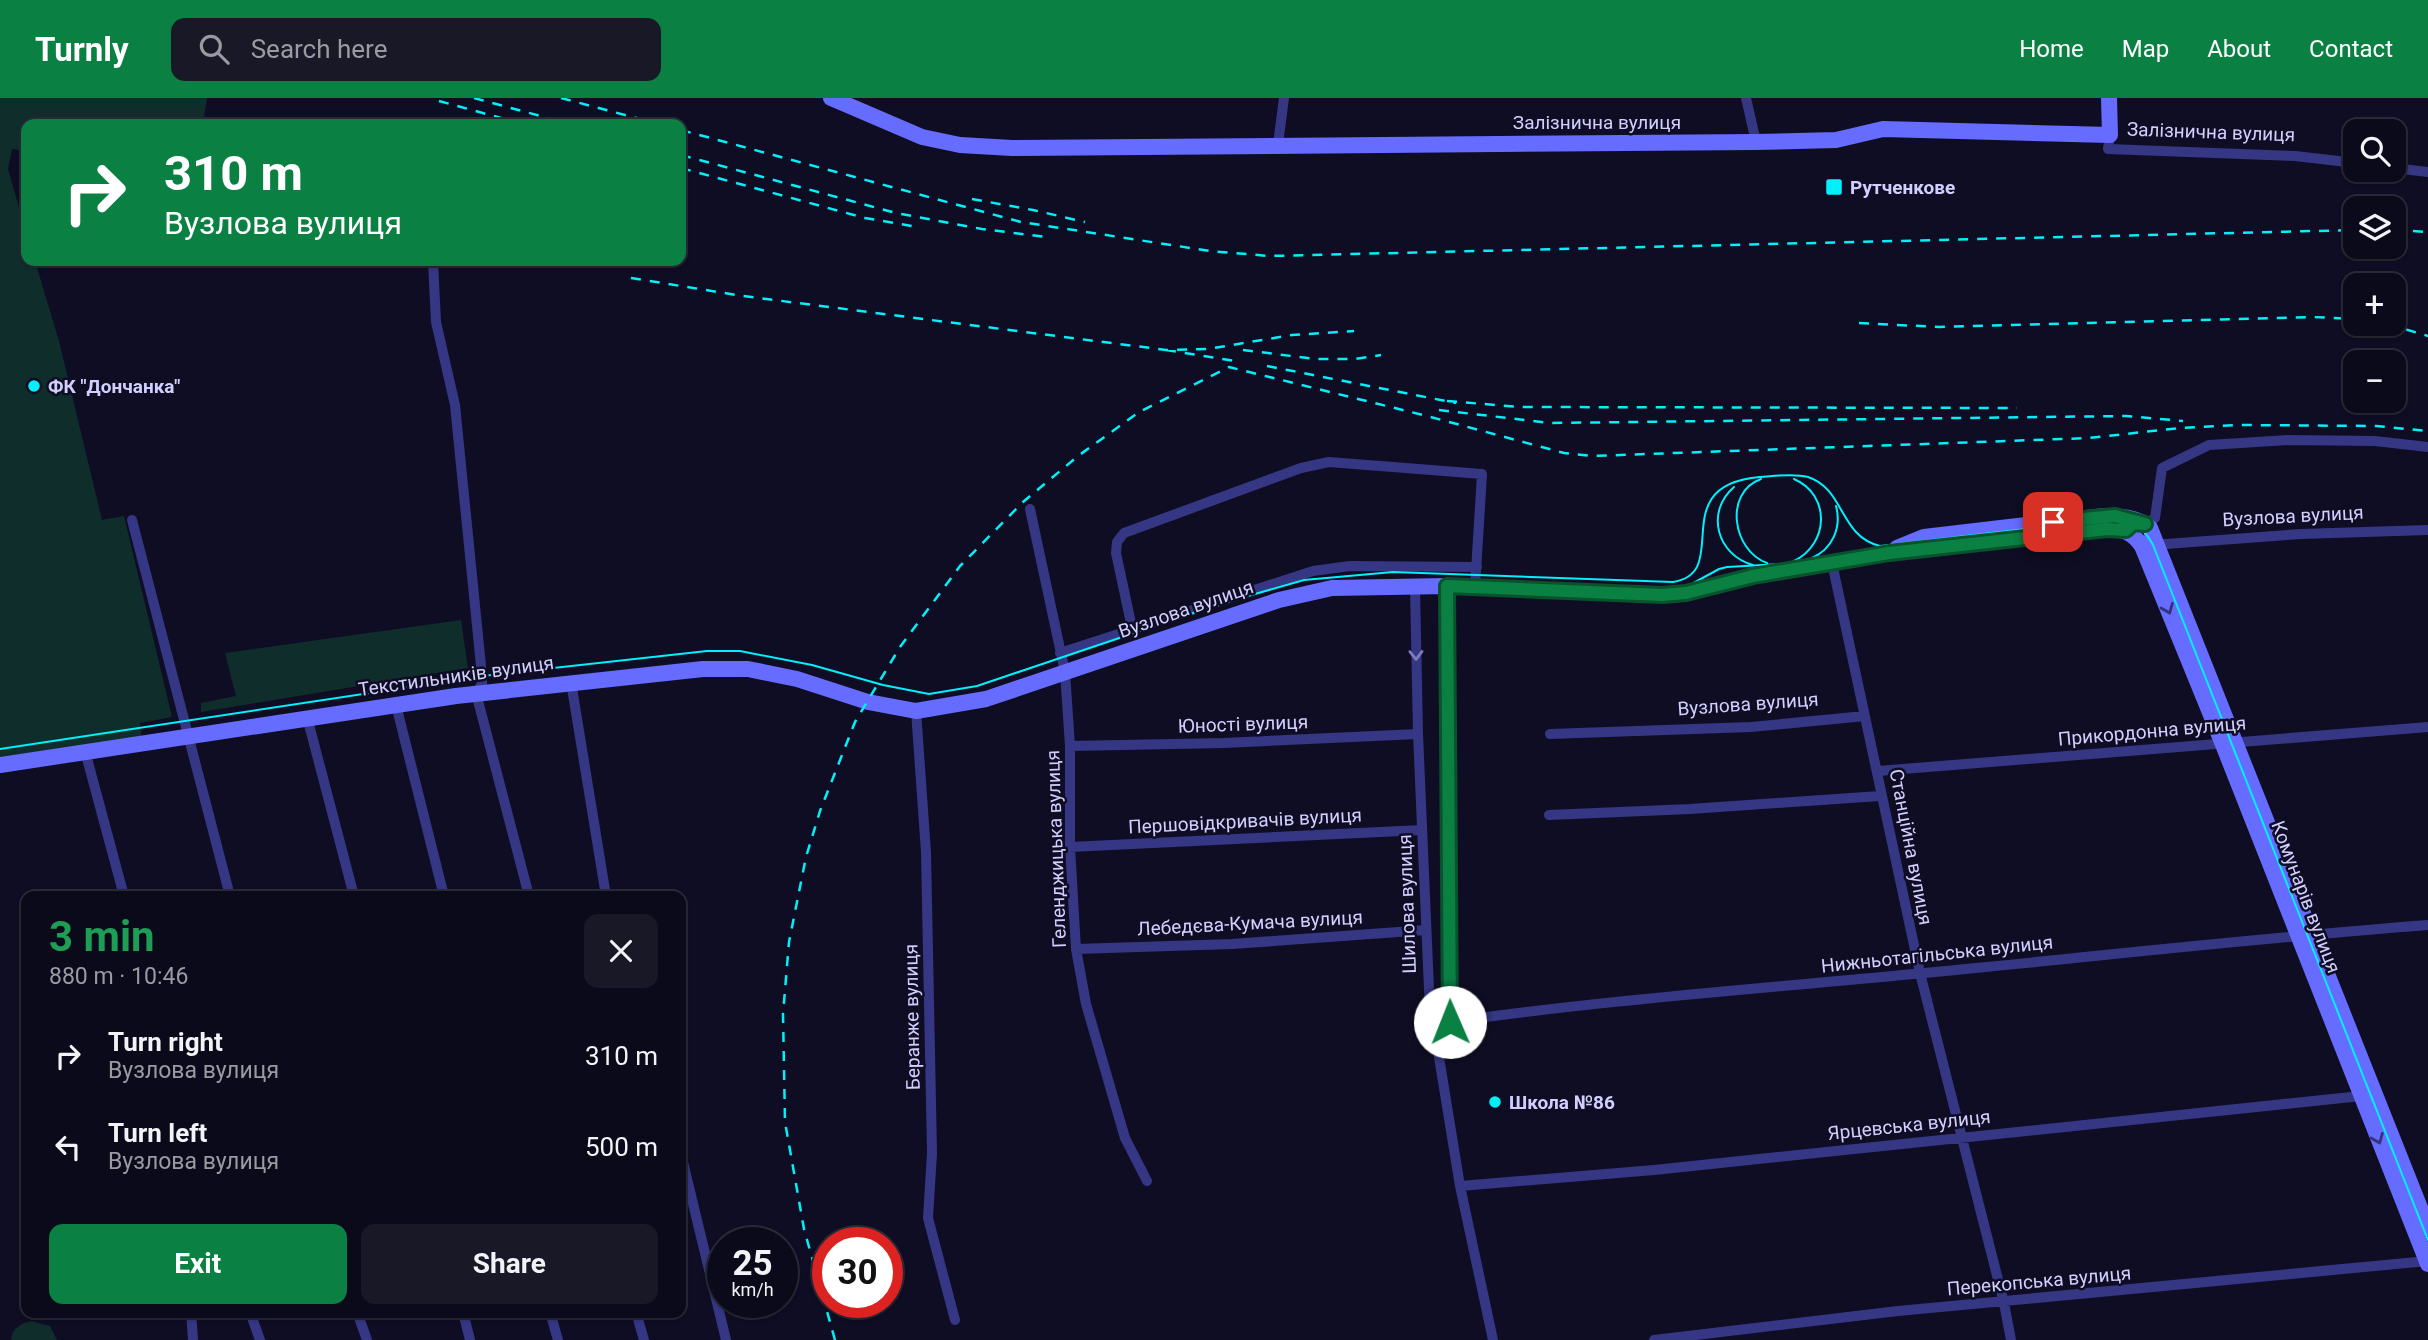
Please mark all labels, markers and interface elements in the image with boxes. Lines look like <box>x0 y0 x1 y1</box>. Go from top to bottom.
search box <box>171 18 661 81</box>
text: Turnly <box>35 30 129 69</box>
icon: search <box>195 30 233 68</box>
text: Search here <box>251 34 387 64</box>
text: Home <box>2019 35 2084 63</box>
text: Map <box>2122 35 2169 63</box>
text: About <box>2207 35 2271 63</box>
text: Contact <box>2309 35 2393 63</box>
street label: Залізнична вулиця <box>1513 111 1681 134</box>
street label: Залізнична вулиця <box>2127 118 2295 146</box>
map controls <box>2343 119 2406 413</box>
button: search <box>2343 119 2406 182</box>
text: 310 m <box>164 145 303 202</box>
icon: right <box>49 147 140 238</box>
place label: Рутченкове <box>1850 176 1955 199</box>
marker: Рутченкове <box>1824 177 1844 197</box>
button: layers <box>2343 196 2406 259</box>
text: Вузлова вулиця <box>164 204 402 242</box>
button: + <box>2343 273 2406 336</box>
button: − <box>2343 350 2406 413</box>
place label: ФК "Дончанка" <box>48 375 180 398</box>
marker: ФК "Дончанка" <box>26 378 42 394</box>
pin <box>2023 492 2083 552</box>
street label: Вузлова вулиця <box>2222 501 2364 531</box>
icon: arrive <box>2034 503 2072 541</box>
street label: Вузлова вулиця <box>1115 575 1257 643</box>
one-way arrow <box>2160 602 2174 614</box>
one-way arrow <box>1409 650 1424 661</box>
street label: Текстильників вулиця <box>357 651 555 701</box>
street label: Вузлова вулиця <box>1677 688 1819 720</box>
street label: Юності вулиця <box>1177 710 1309 738</box>
street label: Прикордонна вулиця <box>2057 711 2247 751</box>
street label: Геленджицька вулиця <box>1041 750 1071 948</box>
street label: Станційна вулиця <box>1885 767 1937 927</box>
street label: Першовідкривачів вулиця <box>1127 803 1363 839</box>
street label: Комунарів вулиця <box>2266 818 2346 976</box>
street label: Шилова вулиця <box>1393 834 1421 974</box>
street label: Лебедєва-Кумача вулиця <box>1137 906 1363 940</box>
text: 3 min <box>49 912 155 961</box>
button: close <box>584 914 658 988</box>
street label: Нижньотагільська вулиця <box>1820 930 2054 978</box>
street label: Беранже вулиця <box>899 944 925 1090</box>
text: 880 m · 10:46 <box>49 963 188 990</box>
position arrow <box>1413 985 1487 1059</box>
text: Turn right <box>108 1027 223 1057</box>
icon: right <box>49 1037 87 1075</box>
text: 310 m <box>585 1041 658 1071</box>
text: Вузлова вулиця <box>108 1057 279 1084</box>
place label: Школа №86 <box>1509 1091 1615 1114</box>
marker: Школа №86 <box>1487 1094 1503 1110</box>
street label: Ярцевська вулиця <box>1826 1105 1992 1145</box>
text: Turn left <box>108 1118 207 1148</box>
icon: left <box>49 1128 87 1166</box>
text: 500 m <box>585 1132 658 1162</box>
one-way arrow <box>2369 1133 2383 1145</box>
text: Вузлова вулиця <box>108 1148 279 1175</box>
button: Exit <box>49 1224 347 1304</box>
button: Share <box>361 1224 658 1304</box>
speed limit sign: 30 <box>812 1227 903 1318</box>
text: 25 <box>732 1243 773 1284</box>
street label: Перекопська вулиця <box>1946 1261 2132 1301</box>
text: km/h <box>731 1279 774 1300</box>

